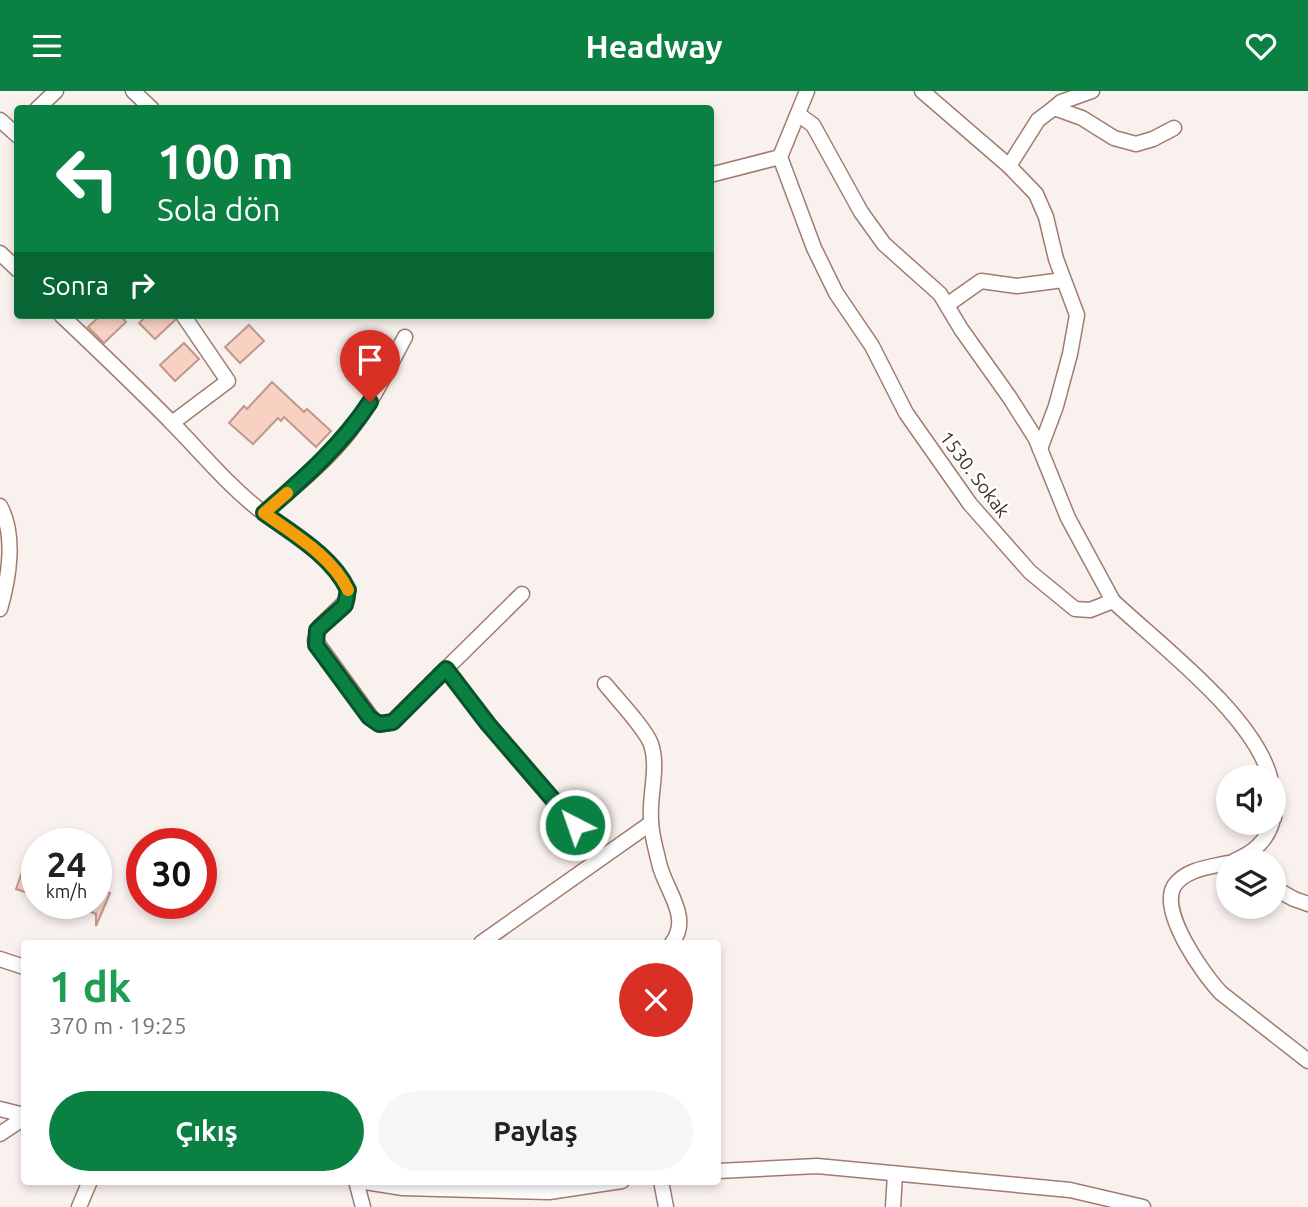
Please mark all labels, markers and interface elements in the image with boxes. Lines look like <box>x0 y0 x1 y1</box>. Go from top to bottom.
icon: menu <box>28 27 66 65</box>
icon: heart <box>1242 27 1280 65</box>
text: Headway <box>585 28 723 64</box>
icon: left <box>42 133 133 224</box>
text: 100 m <box>157 133 294 188</box>
text: Sola dön <box>157 191 280 227</box>
icon: right <box>123 266 161 304</box>
text: Sonra <box>42 271 109 300</box>
pin <box>340 330 400 402</box>
icon: arrive <box>351 341 389 379</box>
street label: 1530. Sokak <box>936 427 1015 522</box>
map controls <box>1216 765 1286 919</box>
button: sound <box>1216 765 1286 835</box>
position arrow <box>538 788 612 862</box>
speed limit sign: 30 <box>126 828 217 919</box>
text: 24 <box>47 844 86 884</box>
button: layers <box>1216 849 1286 919</box>
text: km/h <box>46 881 87 901</box>
text: 1 dk <box>49 963 131 1010</box>
button: close <box>619 963 693 1037</box>
text: 370 m · 19:25 <box>49 1013 187 1038</box>
button: Çıkış <box>49 1091 364 1171</box>
button: Paylaş <box>378 1091 693 1171</box>

